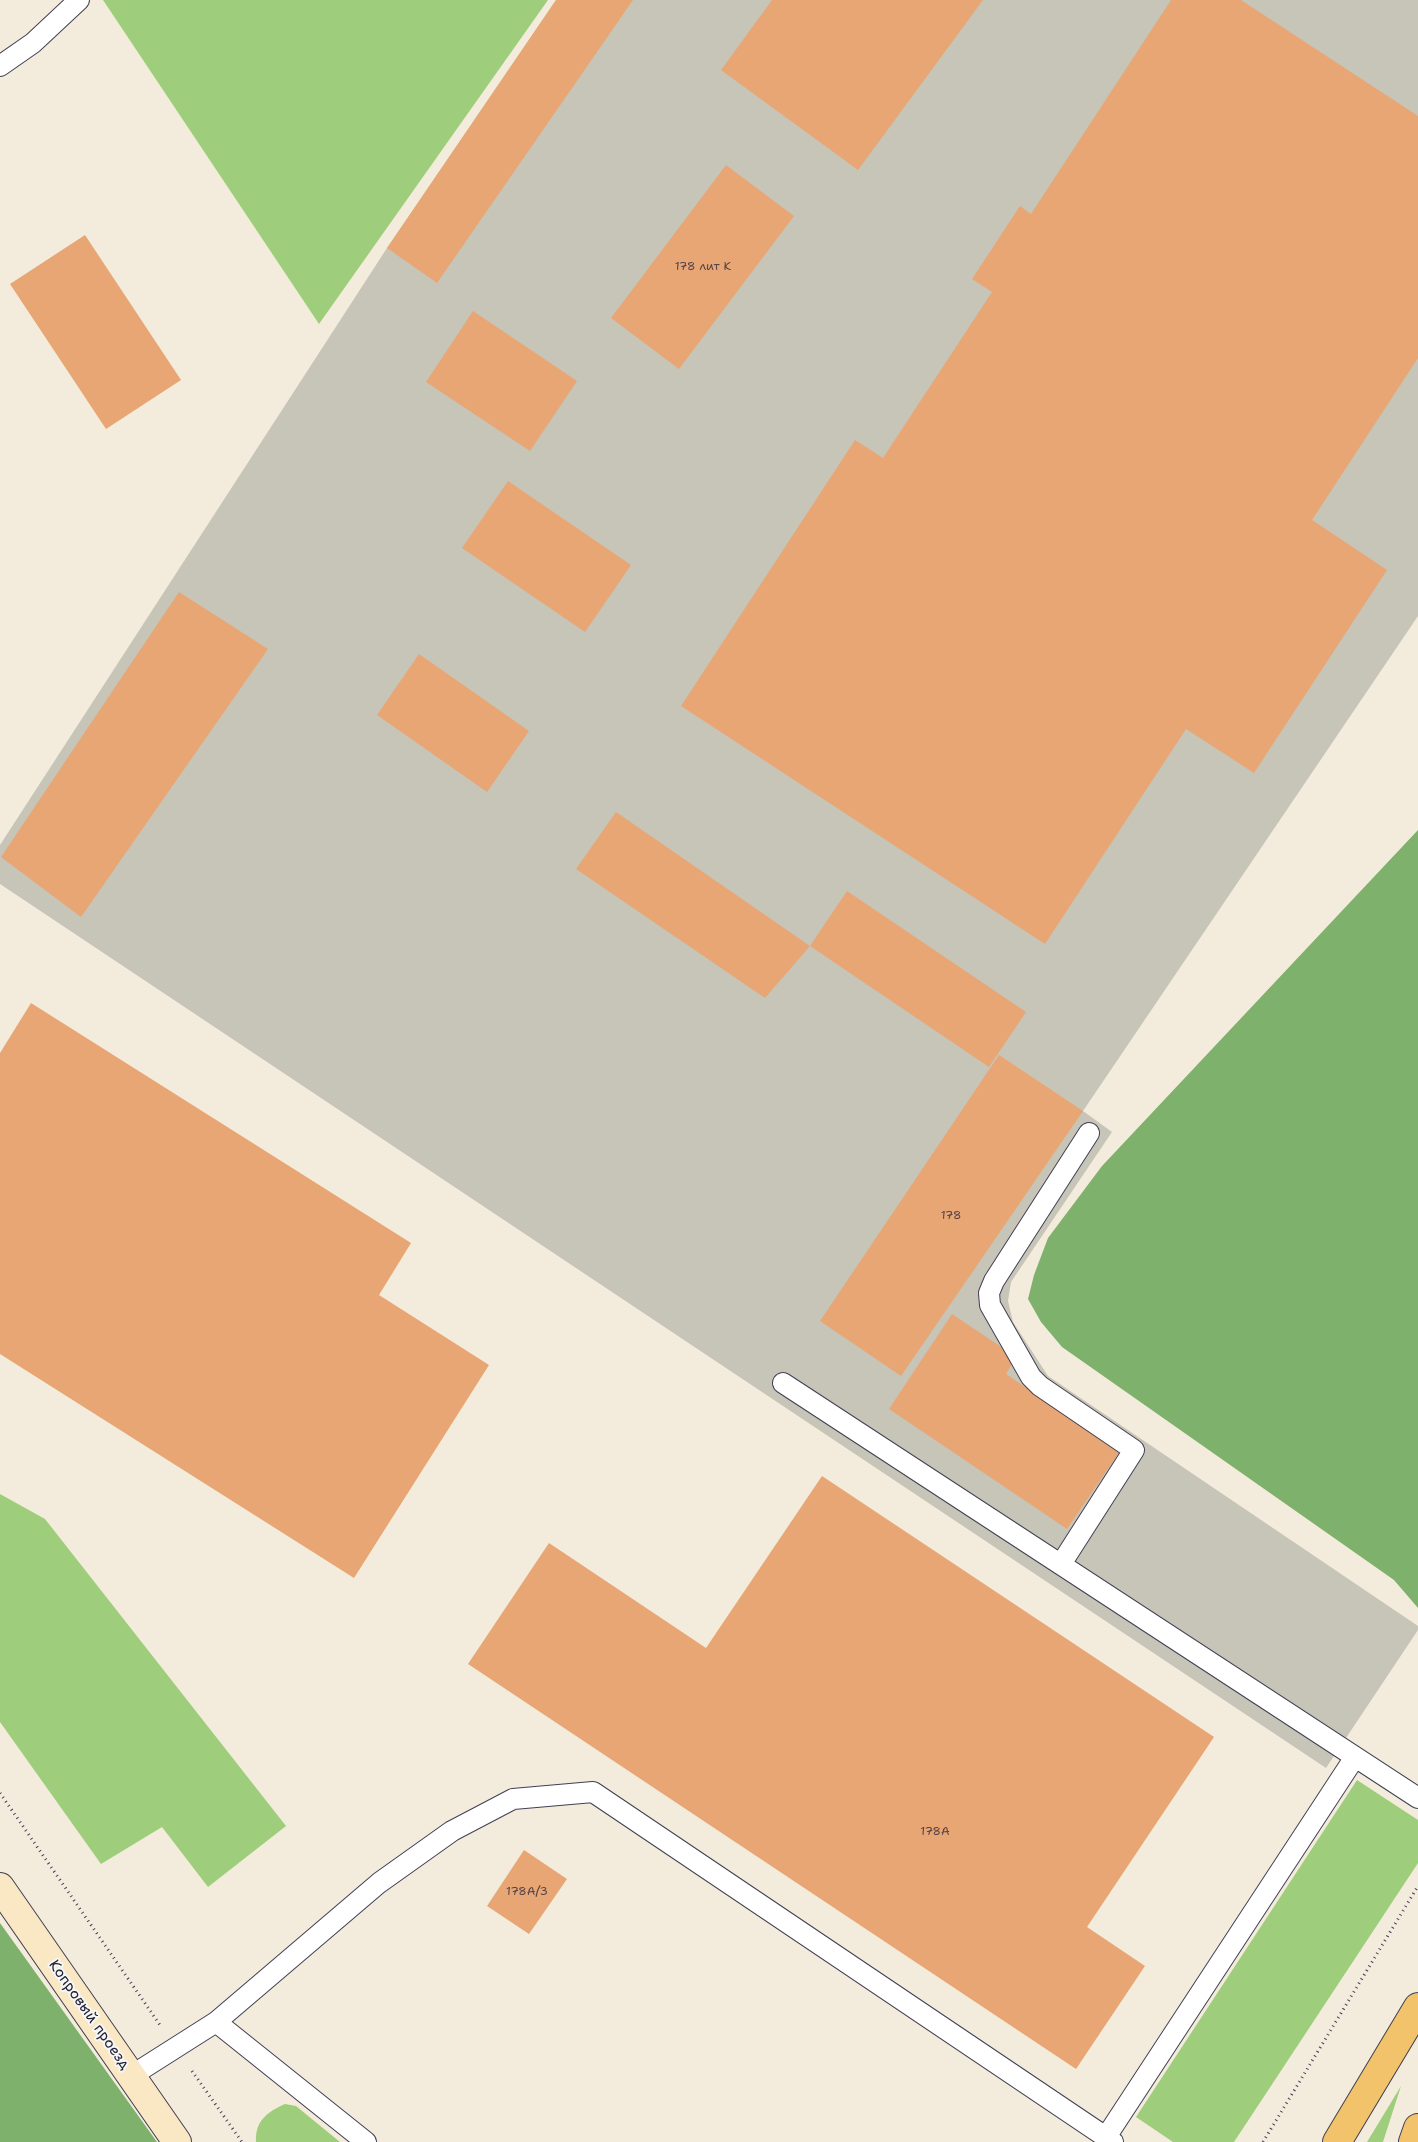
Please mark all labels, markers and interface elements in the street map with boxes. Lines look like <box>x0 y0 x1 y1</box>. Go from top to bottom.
house number: 178 лит К <box>675 260 731 274</box>
house number: 178 <box>941 1209 961 1223</box>
house number: 178А <box>920 1825 950 1839</box>
house number: 178А/3 <box>506 1885 548 1899</box>
street label: Копровый проезд <box>44 1957 134 2073</box>

